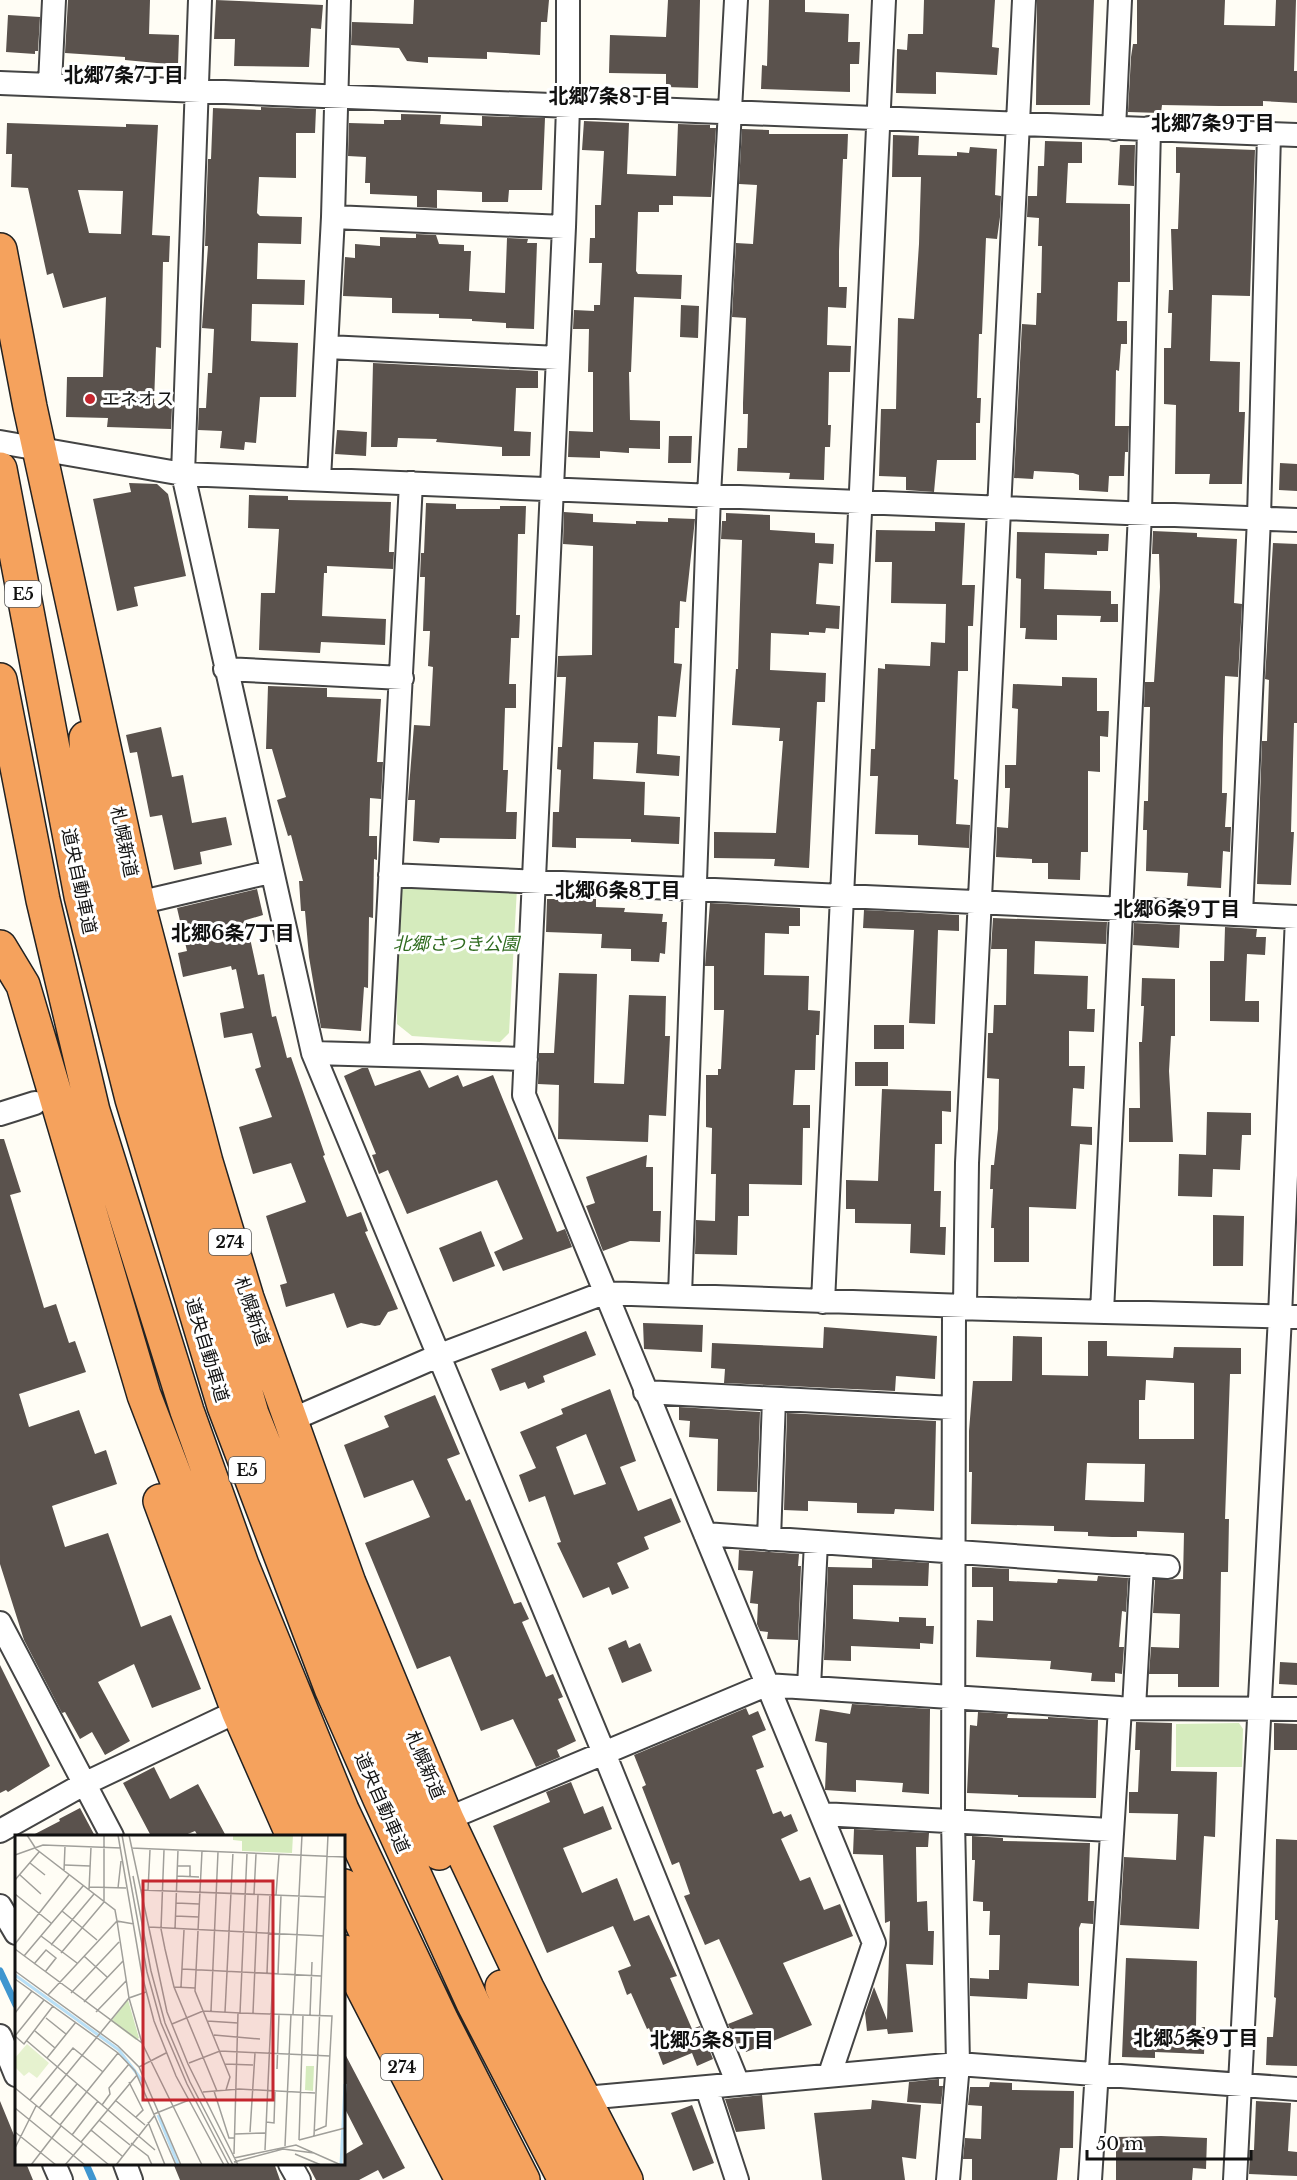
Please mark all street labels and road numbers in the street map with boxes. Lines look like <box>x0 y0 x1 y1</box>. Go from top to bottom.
road number: E5 <box>5 581 41 607</box>
street label: 札幌新道 <box>106 804 142 880</box>
street label: 道央自動車道 <box>57 826 101 936</box>
road number: 274 <box>209 1229 251 1255</box>
street label: 札幌新道 <box>230 1273 274 1349</box>
street label: 道央自動車道 <box>181 1295 233 1405</box>
road number: E5 <box>229 1457 265 1483</box>
street label: 札幌新道 <box>401 1728 449 1802</box>
street label: 道央自動車道 <box>350 1749 414 1857</box>
road number: 274 <box>381 2054 423 2080</box>

